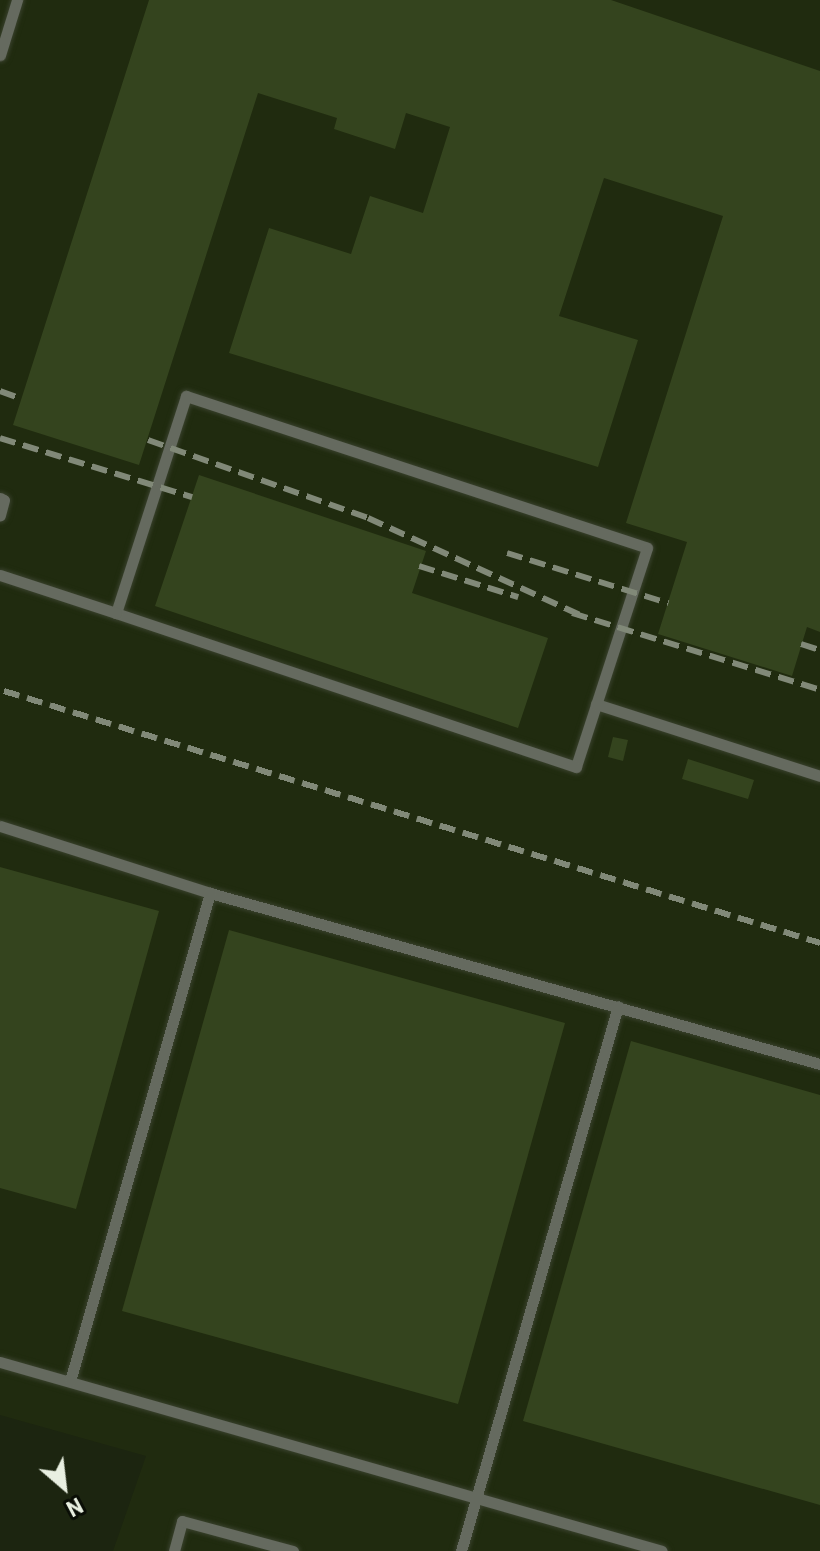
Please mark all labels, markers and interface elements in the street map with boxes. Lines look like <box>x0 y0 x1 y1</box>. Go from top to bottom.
north arrow <box>24 1447 104 1527</box>
text: N <box>63 1493 88 1523</box>

